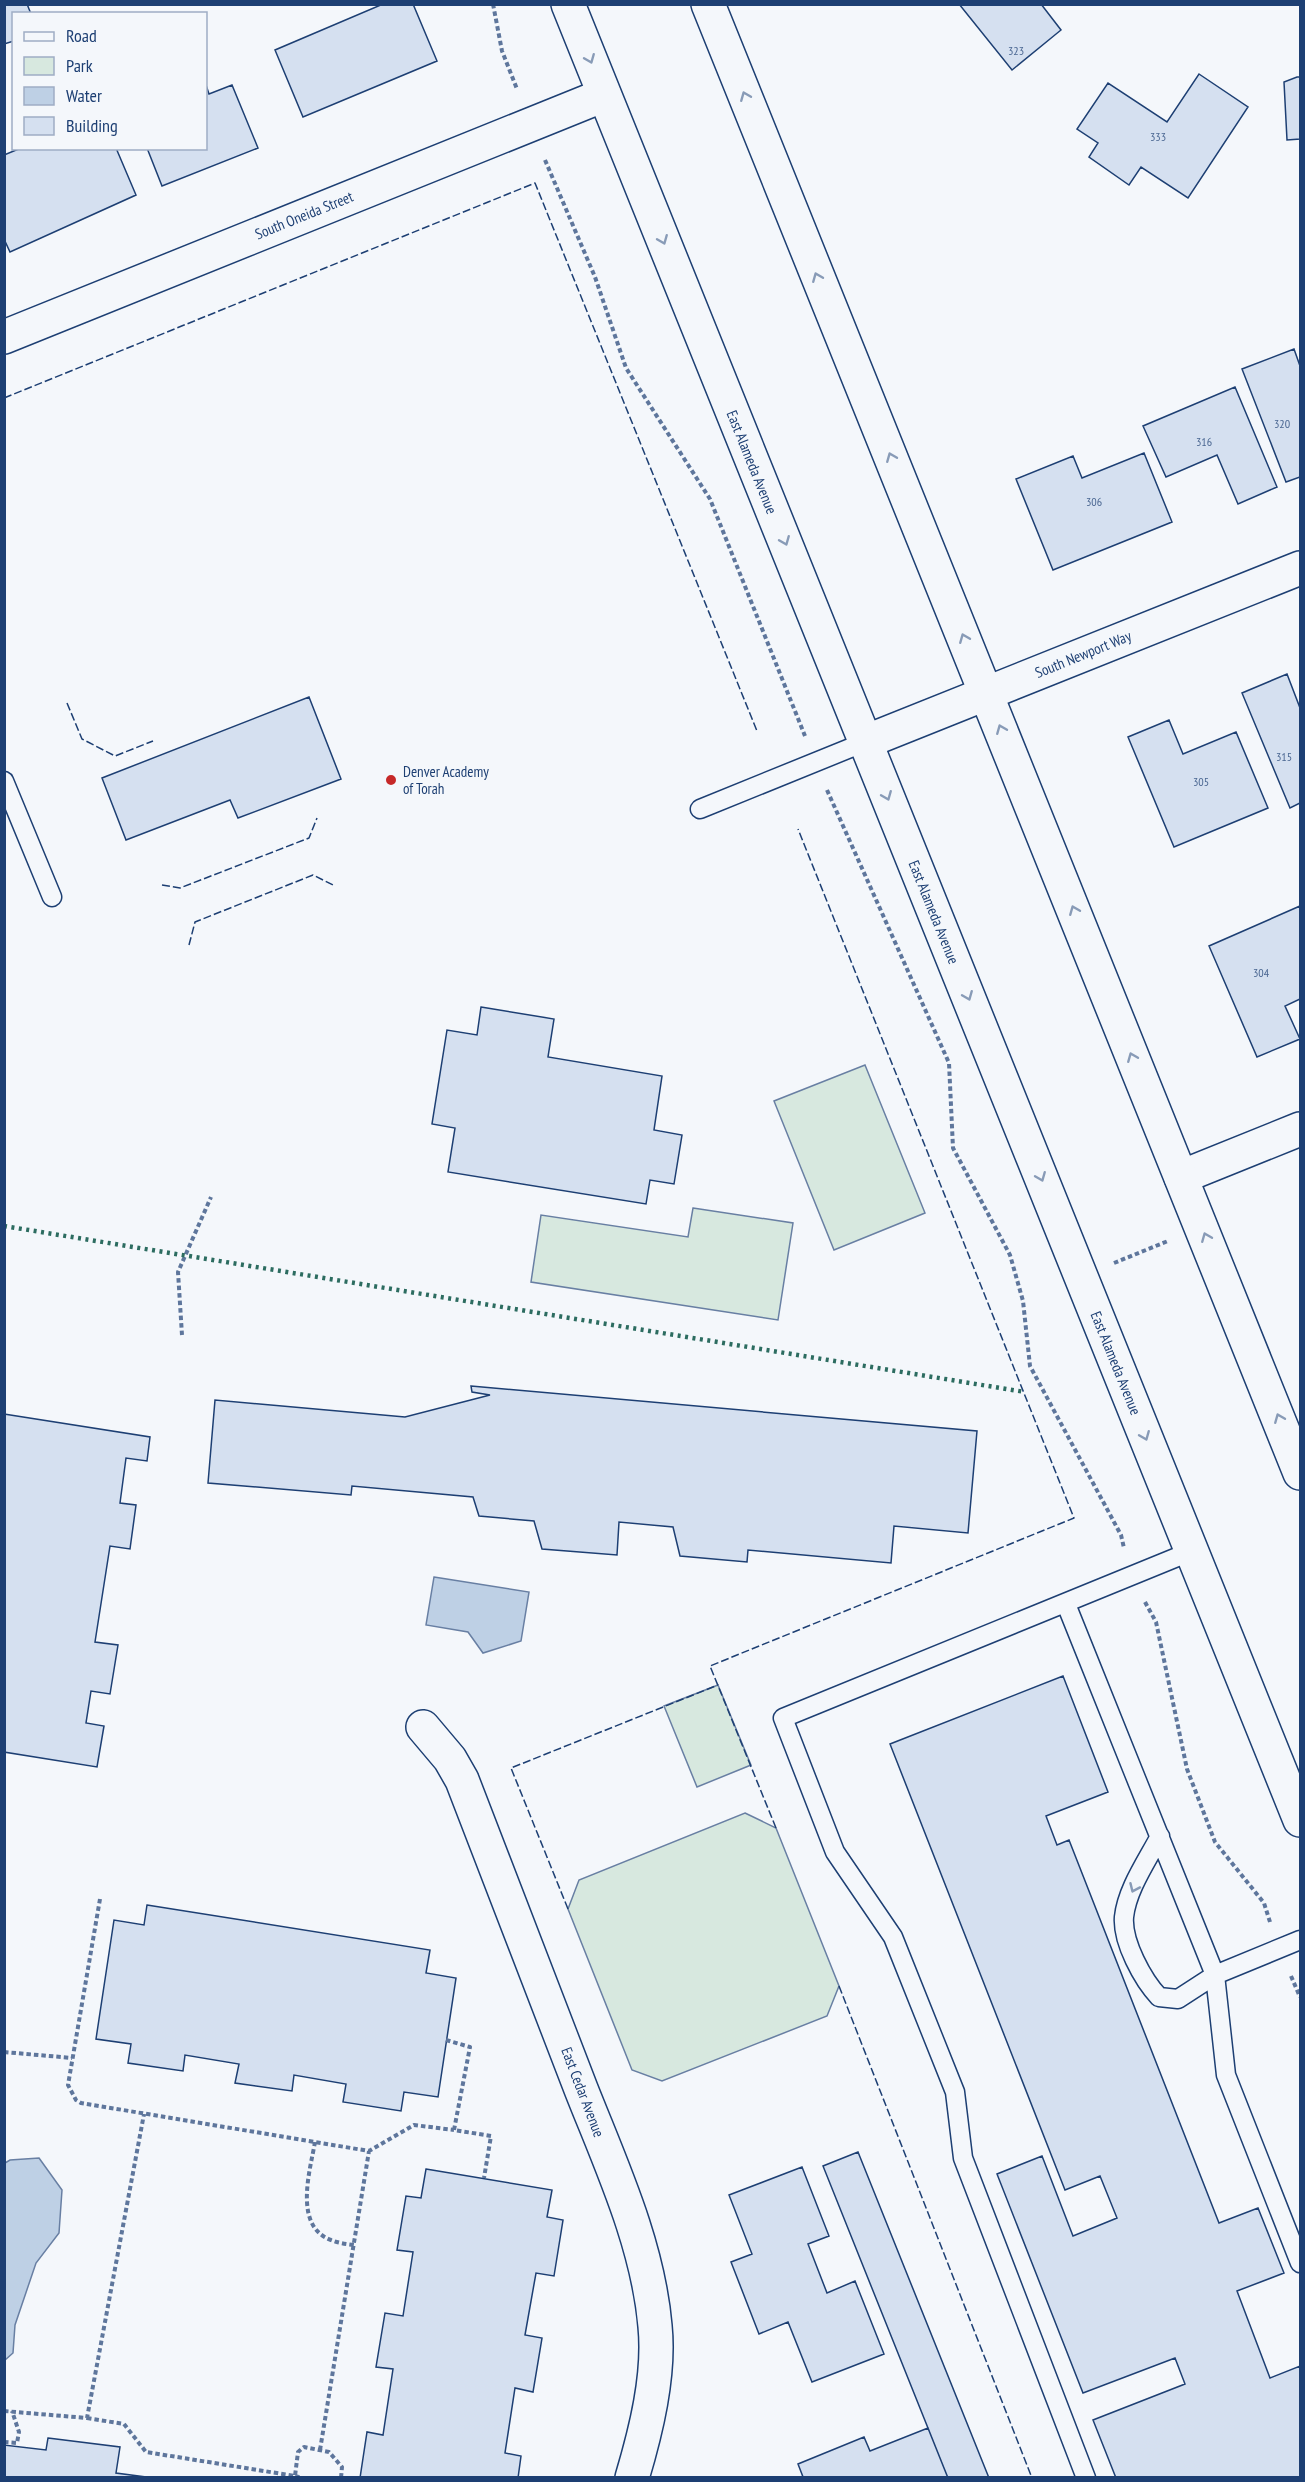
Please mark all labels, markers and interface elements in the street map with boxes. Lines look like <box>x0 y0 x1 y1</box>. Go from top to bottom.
legend <box>12 12 207 150</box>
text: Road <box>66 24 97 47</box>
house number: 323 <box>1008 43 1024 58</box>
one-way arrow <box>582 53 595 64</box>
text: Park <box>66 54 93 77</box>
text: Water <box>66 84 102 107</box>
one-way arrow <box>739 91 752 102</box>
text: Building <box>66 114 118 137</box>
house number: 333 <box>1150 129 1166 144</box>
street label: South Oneida Street <box>252 187 356 243</box>
one-way arrow <box>655 234 668 244</box>
one-way arrow <box>812 272 825 282</box>
street label: East Alameda Avenue <box>723 407 781 517</box>
house number: 320 <box>1274 416 1290 431</box>
house number: 316 <box>1196 434 1212 449</box>
one-way arrow <box>886 453 898 464</box>
house number: 306 <box>1086 494 1102 509</box>
one-way arrow <box>777 536 790 546</box>
street label: South Newport Way <box>1032 626 1134 682</box>
one-way arrow <box>959 633 971 644</box>
one-way arrow <box>996 725 1008 736</box>
house number: 315 <box>1276 749 1292 764</box>
place label: Denver Academy of Torah <box>403 762 489 798</box>
marker: Denver Academy of Torah <box>384 773 398 787</box>
house number: 305 <box>1193 774 1209 789</box>
one-way arrow <box>880 790 892 801</box>
street label: East Alameda Avenue <box>905 857 963 967</box>
one-way arrow <box>1069 906 1081 917</box>
house number: 304 <box>1253 965 1270 980</box>
one-way arrow <box>961 990 973 1001</box>
one-way arrow <box>1127 1052 1140 1062</box>
one-way arrow <box>1034 1171 1046 1182</box>
one-way arrow <box>1200 1233 1213 1243</box>
street label: East Alameda Avenue <box>1087 1308 1145 1418</box>
one-way arrow <box>1274 1414 1286 1425</box>
one-way arrow <box>1138 1430 1150 1441</box>
one-way arrow <box>1129 1882 1141 1893</box>
street label: East Cedar Avenue <box>557 2044 609 2140</box>

